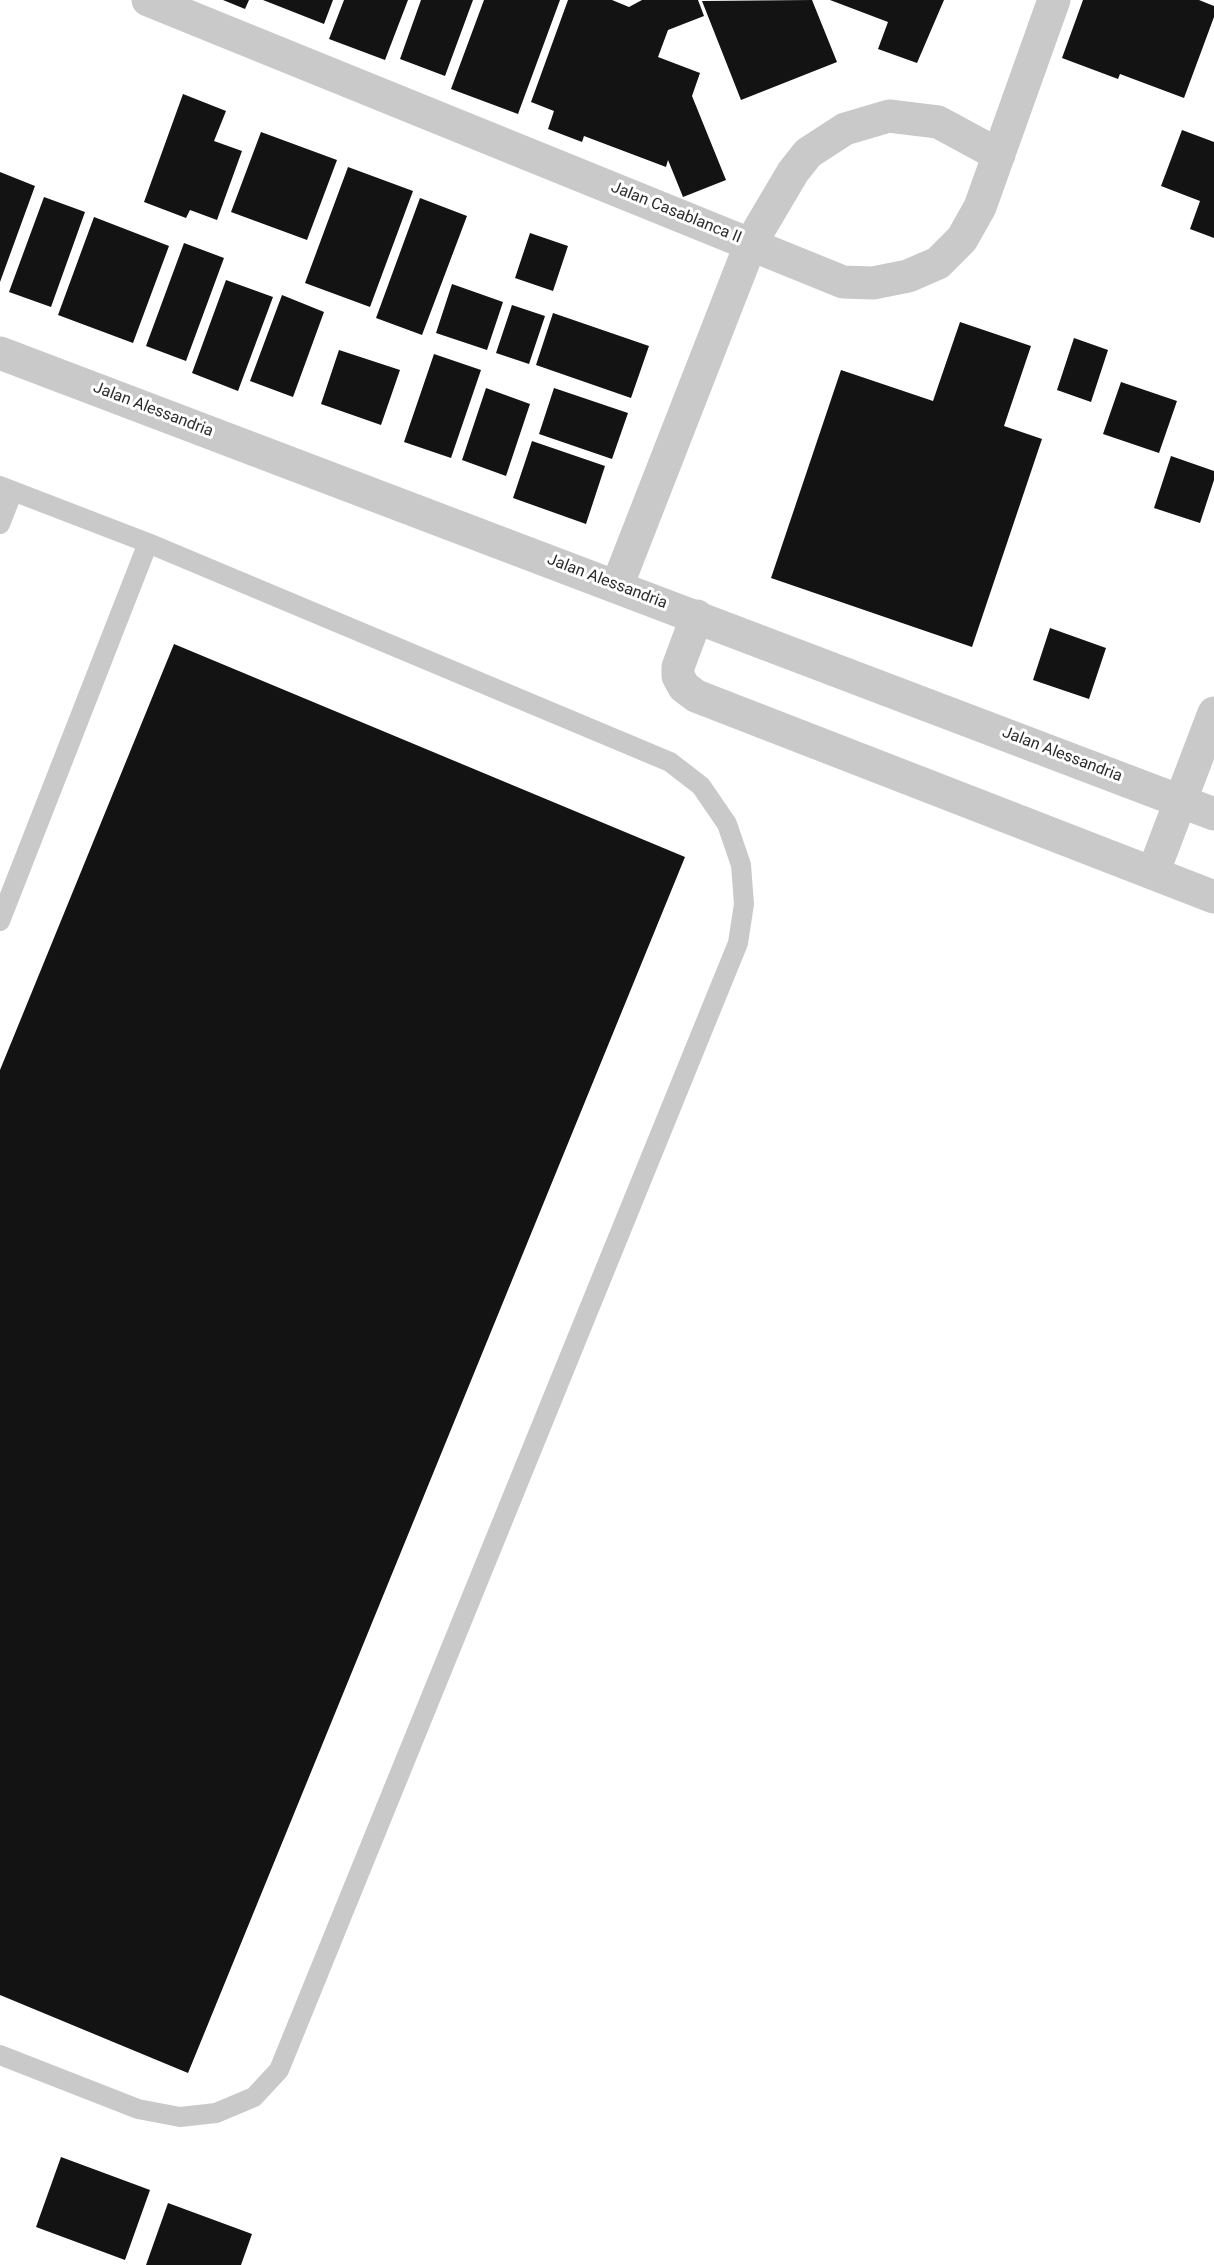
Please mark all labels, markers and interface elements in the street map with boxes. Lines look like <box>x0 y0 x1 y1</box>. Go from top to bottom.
street label: Jalan Casablanca II <box>608 178 744 248</box>
street label: Jalan Alessandria <box>90 378 216 442</box>
street label: Jalan Alessandria <box>544 550 670 614</box>
street label: Jalan Alessandria <box>999 723 1125 787</box>

